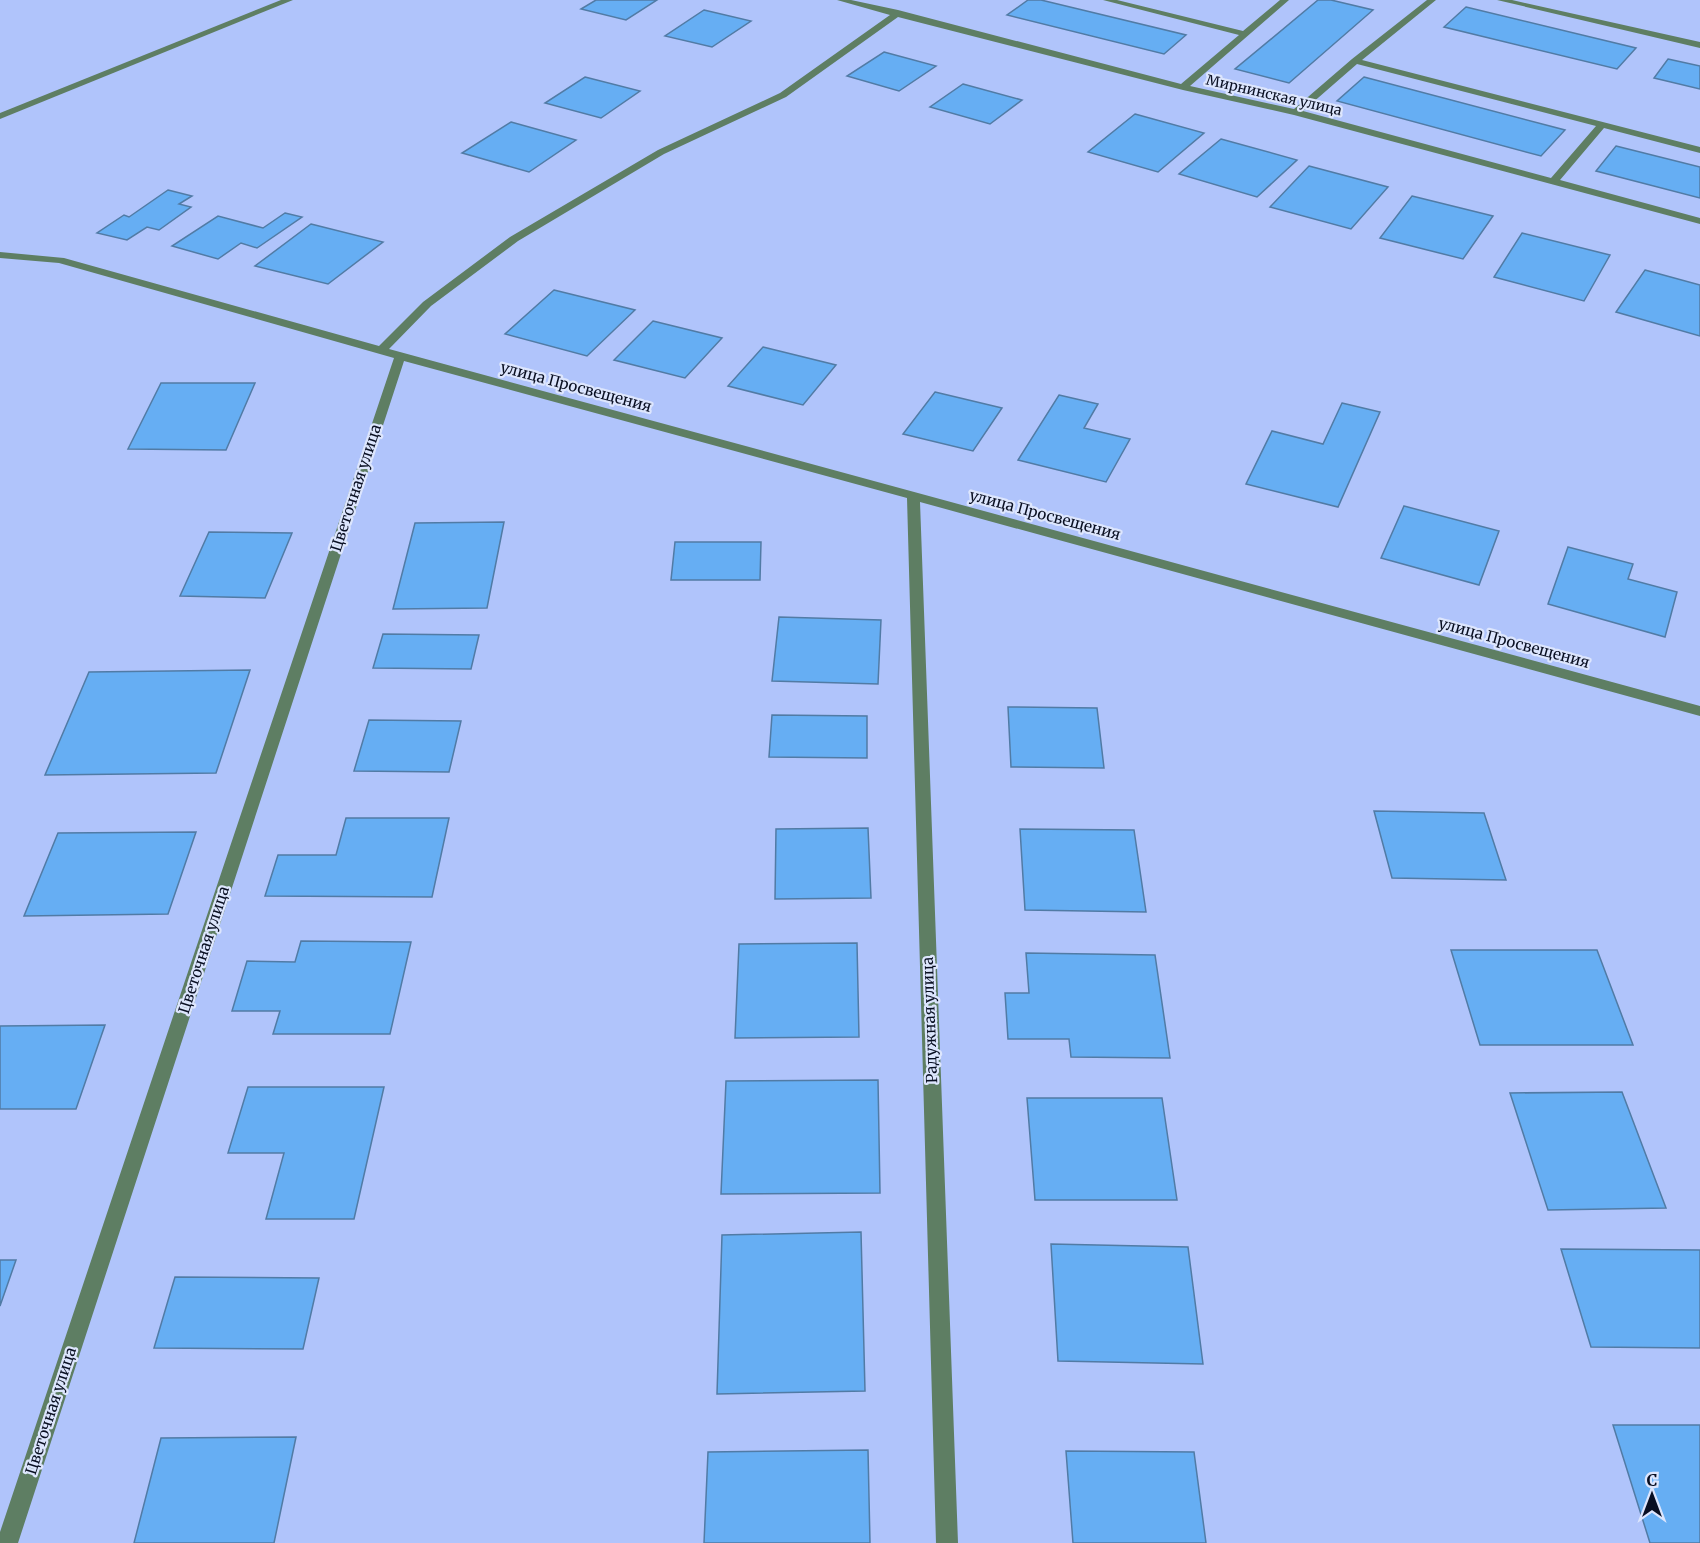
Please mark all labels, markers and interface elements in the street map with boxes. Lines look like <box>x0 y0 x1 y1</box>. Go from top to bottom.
street label: Мирнинская улица <box>1204 71 1344 120</box>
street label: улица Просвещения <box>498 357 654 416</box>
street label: Цветочная улица <box>326 422 385 554</box>
street label: улица Просвещения <box>967 485 1123 544</box>
street label: улица Просвещения <box>1436 613 1592 672</box>
street label: Цветочная улица <box>174 884 233 1016</box>
street label: Радужная улица <box>918 957 941 1083</box>
street label: Цветочная улица <box>21 1345 80 1477</box>
north arrow <box>1622 1465 1682 1525</box>
text: С <box>1647 1470 1657 1490</box>

